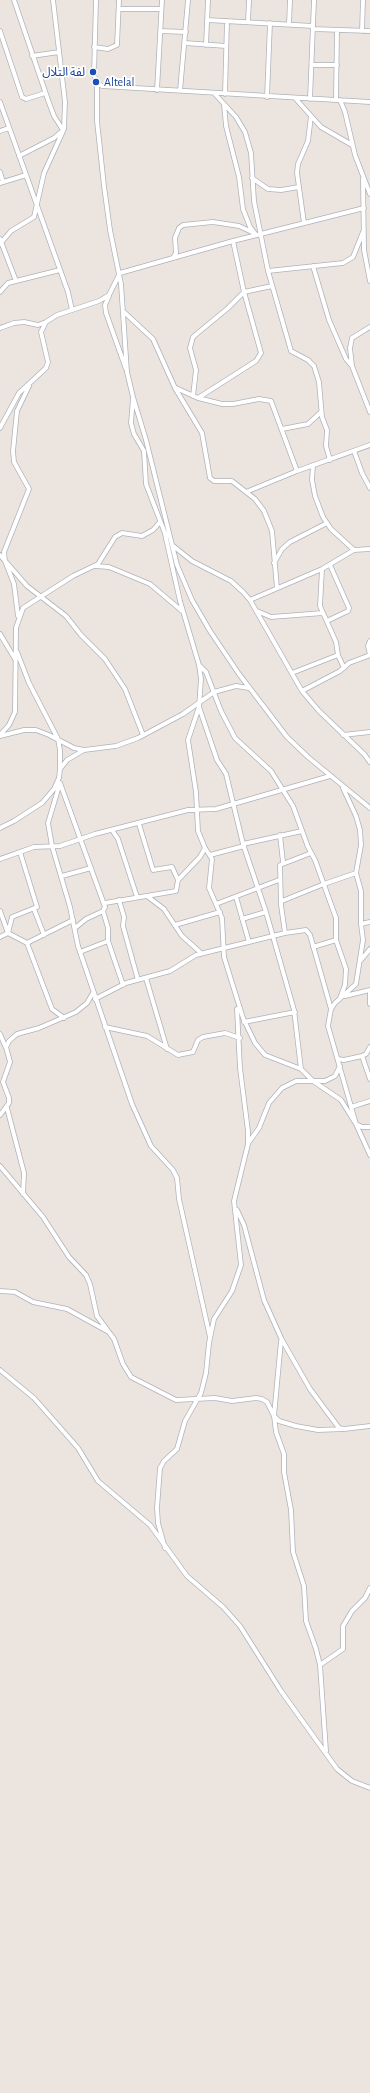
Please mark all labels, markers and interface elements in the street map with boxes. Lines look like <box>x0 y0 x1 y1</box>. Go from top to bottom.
place label: لفة التلال <box>42 65 85 79</box>
marker: لفة التلال <box>88 67 98 77</box>
place label: Altelal <box>104 75 135 89</box>
marker: Altelal <box>91 77 101 87</box>

